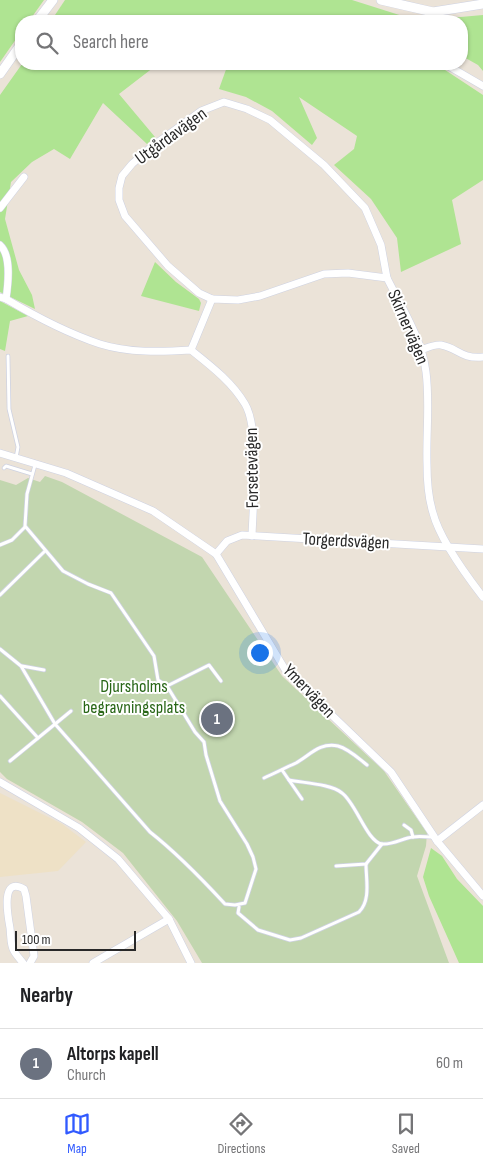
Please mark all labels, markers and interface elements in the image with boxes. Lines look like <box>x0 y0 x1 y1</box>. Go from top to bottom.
search box <box>15 15 468 70</box>
icon: search <box>33 29 61 57</box>
text: Search here <box>73 31 149 54</box>
street label: Utgårdavägen <box>131 103 211 169</box>
street label: Skirnervägen <box>383 287 433 367</box>
street label: Forsetevägen <box>241 427 263 509</box>
street label: Torgerdsvägen <box>302 528 390 554</box>
your location <box>247 640 273 666</box>
street label: Ymervägen <box>278 660 340 722</box>
park label: Djursholms begravningsplats <box>83 676 185 718</box>
pin: 1 <box>201 700 233 738</box>
scale bar <box>15 928 136 951</box>
text: 100 m <box>22 931 51 948</box>
text: Nearby <box>20 983 73 1008</box>
text: Altorps kapell <box>67 1043 159 1066</box>
text: 1 <box>33 1054 39 1073</box>
text: 60 m <box>436 1054 463 1073</box>
text: Church <box>67 1066 106 1085</box>
tab: Map <box>63 1110 91 1157</box>
tab: Directions <box>217 1110 266 1157</box>
tab: Saved <box>392 1110 420 1157</box>

